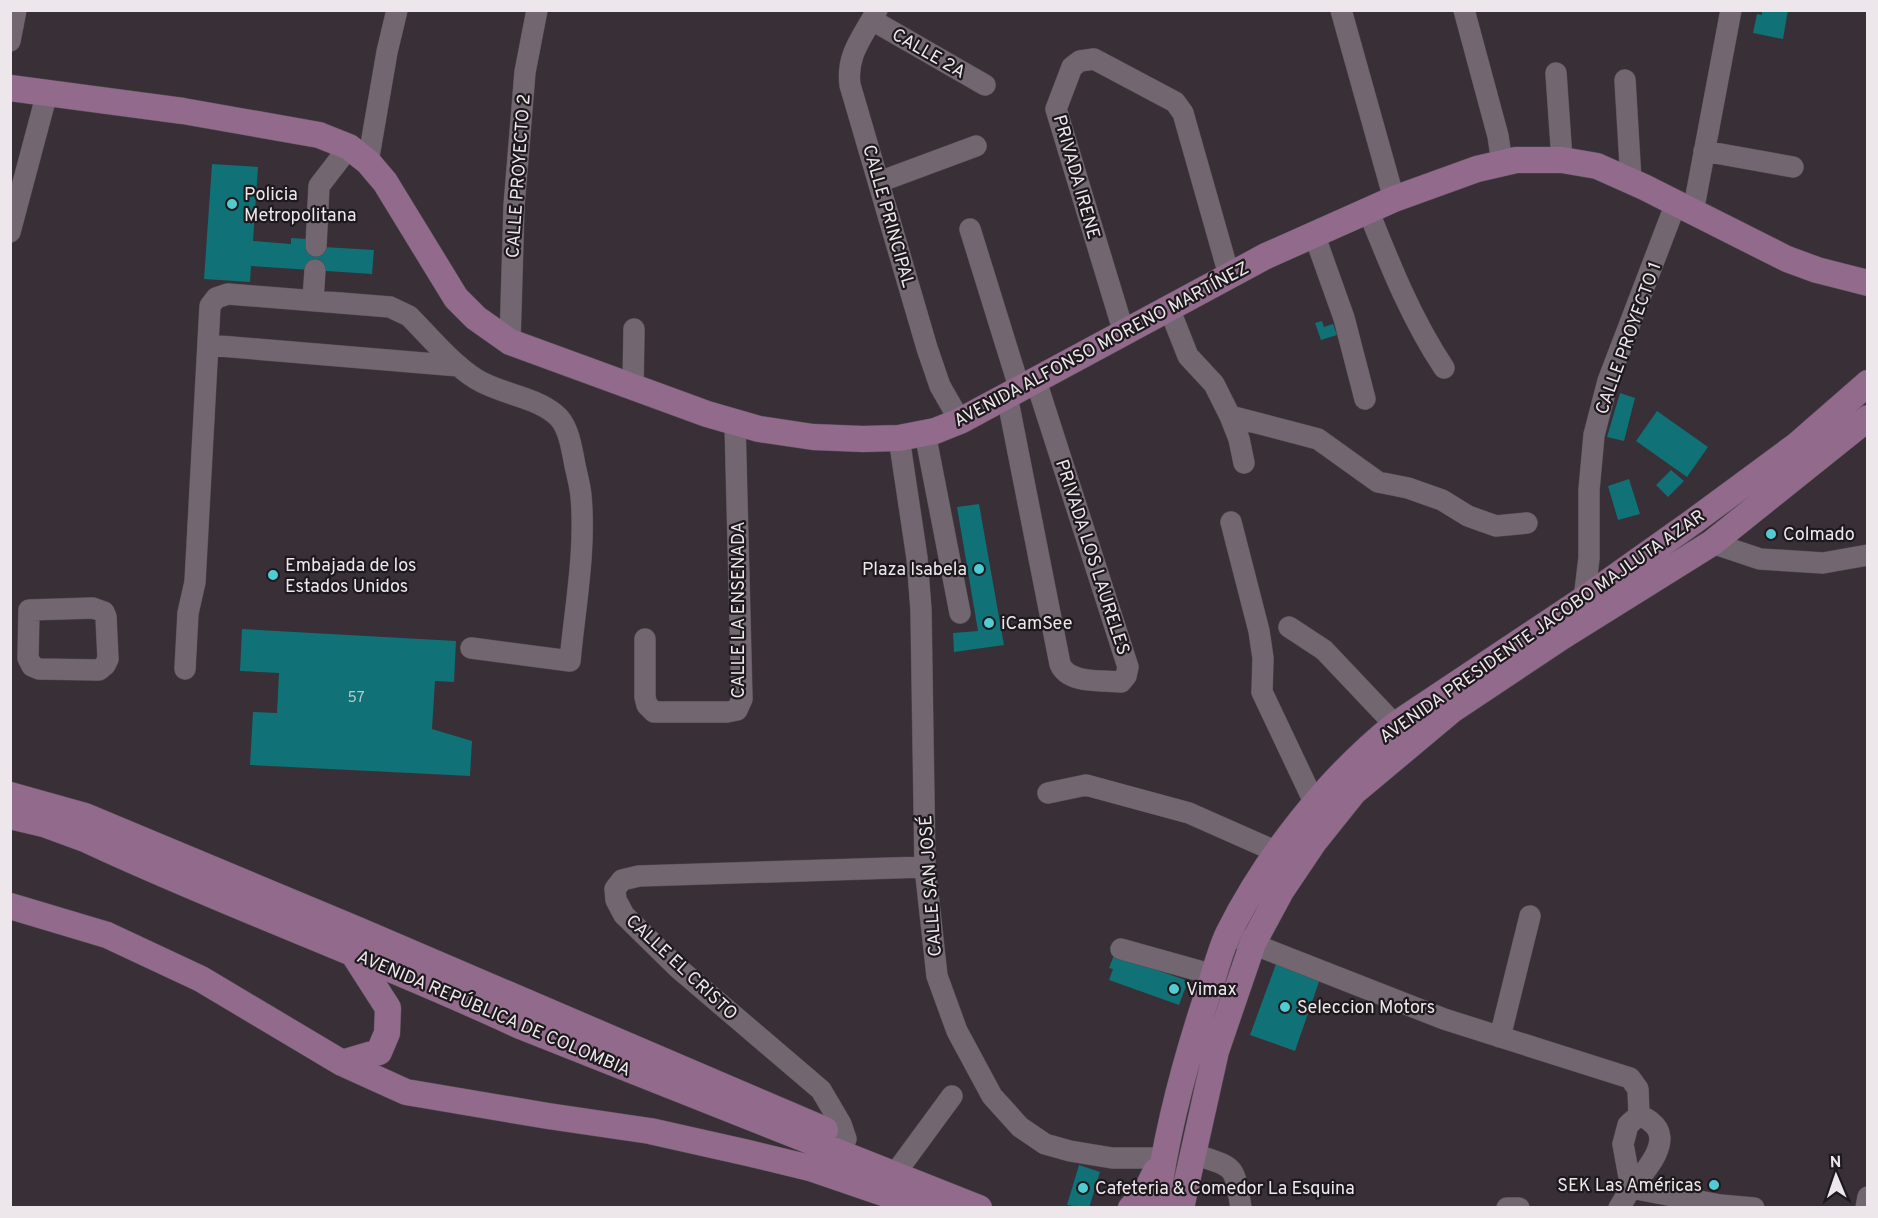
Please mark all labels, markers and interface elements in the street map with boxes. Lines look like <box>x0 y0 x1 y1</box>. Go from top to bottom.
street label: CALLE 2A <box>887 24 969 85</box>
street label: CALLE PROYECTO 2 <box>502 93 537 259</box>
street label: PRIVADA IRENE <box>1047 112 1104 242</box>
street label: CALLE PRINCIPAL <box>856 142 919 290</box>
place label: Policia Metropolitana <box>244 184 356 228</box>
marker: Policia Metropolitana <box>225 197 239 211</box>
street label: AVENIDA ALFONSO MORENO MARTÍNEZ <box>949 256 1253 433</box>
street label: CALLE PROYECTO 1 <box>1591 259 1668 418</box>
street label: PRIVADA LOS LAURELES <box>1049 457 1134 658</box>
street label: AVENIDA PRESIDENTE JACOBO MAJLUTA AZAR <box>1376 505 1710 749</box>
street label: CALLE LA ENSENADA <box>728 521 751 699</box>
place label: Colmado <box>1783 524 1855 547</box>
marker: Colmado <box>1764 527 1778 541</box>
place label: Embajada de los Estados Unidos <box>285 555 417 599</box>
place label: Plaza Isabela <box>862 559 967 582</box>
marker: Plaza Isabela <box>972 562 986 576</box>
marker: Embajada de los Estados Unidos <box>266 568 280 582</box>
place label: iCamSee <box>1001 613 1072 636</box>
marker: iCamSee <box>982 616 996 630</box>
house number: 57 <box>348 689 365 708</box>
street label: CALLE SAN JOSÉ <box>913 814 948 958</box>
street label: CALLE EL CRISTO <box>620 910 742 1026</box>
street label: AVENIDA REPÚBLICA DE COLOMBIA <box>353 944 635 1083</box>
place label: Vimax <box>1186 979 1237 1002</box>
marker: Vimax <box>1167 982 1181 996</box>
place label: Seleccion Motors <box>1297 997 1435 1020</box>
marker: Seleccion Motors <box>1278 1000 1292 1014</box>
north arrow <box>1806 1146 1866 1206</box>
text: N <box>1829 1153 1842 1173</box>
place label: SEK Las Américas <box>1557 1175 1702 1198</box>
place label: Cafeteria & Comedor La Esquina <box>1095 1178 1355 1201</box>
marker: SEK Las Américas <box>1707 1178 1721 1192</box>
marker: Cafeteria & Comedor La Esquina <box>1076 1181 1090 1195</box>

